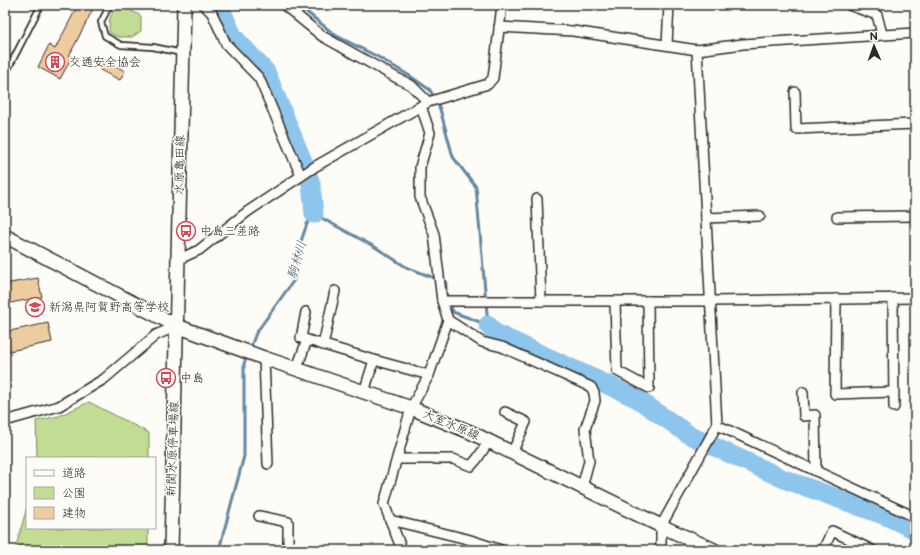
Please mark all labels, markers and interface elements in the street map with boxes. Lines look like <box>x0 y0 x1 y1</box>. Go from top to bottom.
north arrow <box>854 26 894 66</box>
text: N <box>869 30 878 43</box>
building icon: 交通安全協会 <box>44 51 66 73</box>
place label: 交通安全協会 <box>69 55 141 70</box>
street label: 水原亀田線 <box>172 135 188 195</box>
bus stop icon: 中島三差路 <box>175 220 197 242</box>
place label: 中島三差路 <box>200 224 260 239</box>
water label: 駒林川 <box>284 239 310 281</box>
school or university icon: 新潟県阿賀野高等学校 <box>24 296 46 318</box>
place label: 新潟県阿賀野高等学校 <box>49 300 169 315</box>
bus stop icon: 中島 <box>155 367 177 389</box>
place label: 中島 <box>180 371 204 386</box>
street label: 新関水原停車場線 <box>164 401 182 497</box>
street label: 大室水原線 <box>420 406 482 444</box>
legend <box>26 457 156 529</box>
text: 道路 <box>62 466 86 481</box>
text: 公園 <box>62 486 86 501</box>
text: 建物 <box>62 506 86 521</box>

